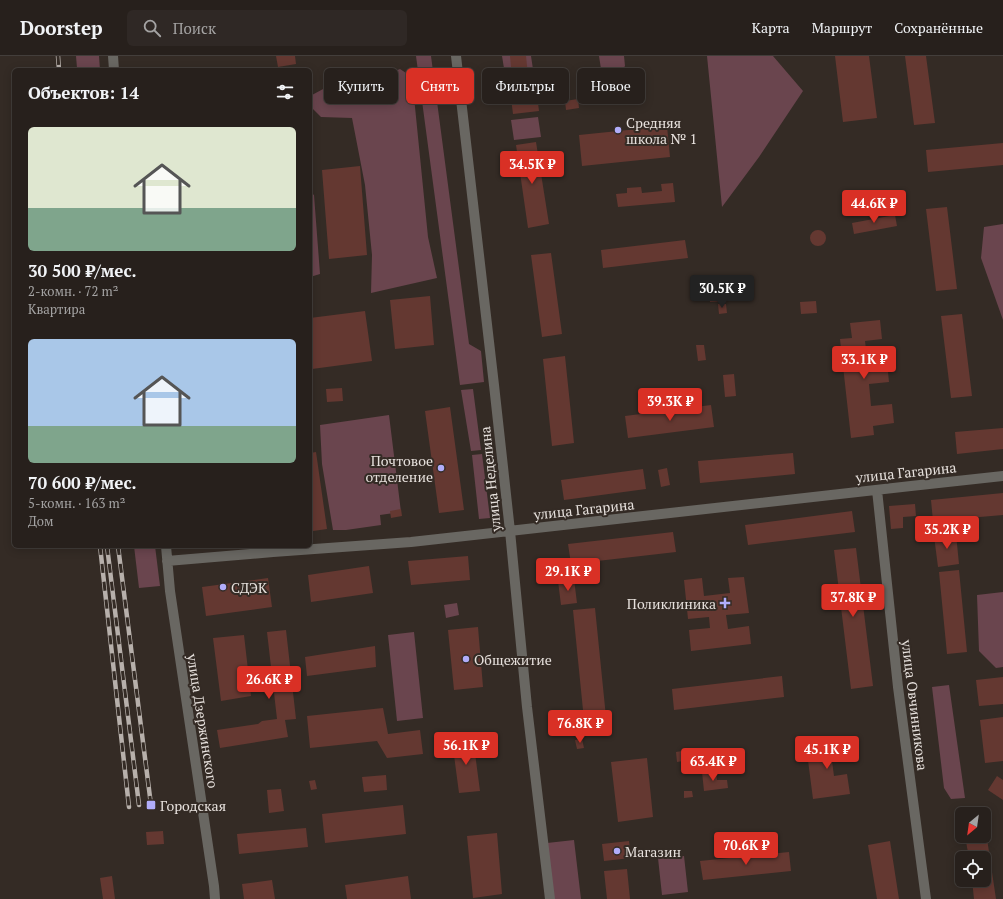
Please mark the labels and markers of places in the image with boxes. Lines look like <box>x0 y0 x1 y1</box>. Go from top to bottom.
place label: Средняя школа № 1 <box>626 113 697 148</box>
marker: Средняя школа № 1 <box>613 125 623 135</box>
pin: 34.5K ₽ <box>495 151 569 185</box>
pin: 44.6K ₽ <box>837 190 911 224</box>
pin: 30.5K ₽ <box>685 275 759 309</box>
pin: 33.1K ₽ <box>827 346 901 380</box>
pin: 39.3K ₽ <box>633 388 707 422</box>
place label: Почтовое отделение <box>365 451 433 486</box>
marker: Почтовое отделение <box>436 463 446 473</box>
pin: 35.2K ₽ <box>910 516 984 550</box>
pin: 29.1K ₽ <box>531 558 605 592</box>
place label: СДЭК <box>231 578 268 597</box>
marker: СДЭК <box>218 582 228 592</box>
pin: 37.8K ₽ <box>816 584 890 618</box>
place label: Поликлиника <box>627 594 716 613</box>
marker: Поликлиника <box>719 597 731 609</box>
place label: Общежитие <box>474 650 552 669</box>
marker: Общежитие <box>461 654 471 664</box>
pin: 26.6K ₽ <box>232 666 306 700</box>
pin: 76.8K ₽ <box>543 710 617 744</box>
pin: 56.1K ₽ <box>429 732 503 766</box>
pin: 45.1K ₽ <box>790 736 864 770</box>
pin: 63.4K ₽ <box>676 748 750 782</box>
place label: Городская <box>160 796 226 815</box>
marker: Городская <box>145 799 157 811</box>
pin: 70.6K ₽ <box>709 832 783 866</box>
place label: Магазин <box>625 842 682 861</box>
marker: Магазин <box>612 846 622 856</box>

